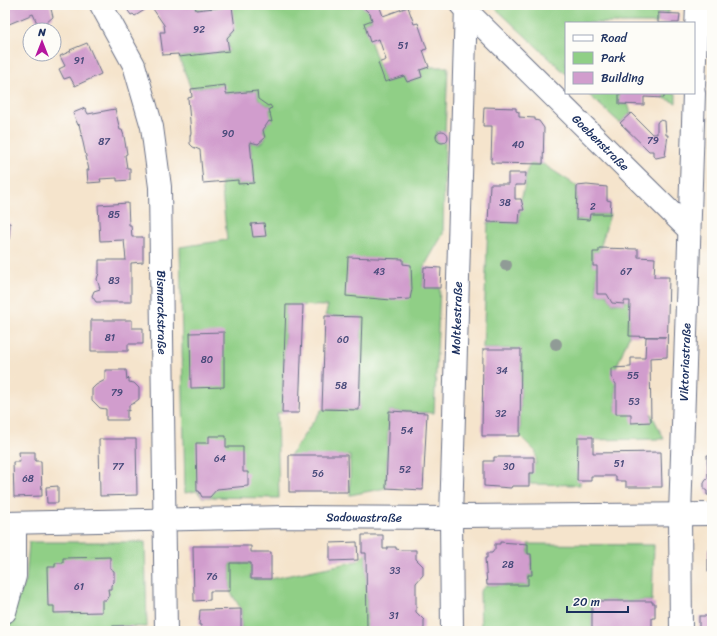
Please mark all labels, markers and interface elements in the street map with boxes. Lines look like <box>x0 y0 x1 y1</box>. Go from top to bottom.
house number: 92 <box>193 21 205 39</box>
north arrow <box>22 22 62 62</box>
legend <box>565 22 695 94</box>
text: N <box>37 23 46 42</box>
text: Road <box>601 27 628 49</box>
house number: 51 <box>398 37 408 55</box>
text: Park <box>601 47 626 69</box>
house number: 91 <box>74 52 84 70</box>
text: Building <box>601 67 644 89</box>
street label: Goebenstraße <box>566 109 635 177</box>
house number: 90 <box>222 125 234 143</box>
house number: 79 <box>647 132 659 150</box>
house number: 87 <box>98 133 111 151</box>
house number: 40 <box>512 136 524 154</box>
house number: 38 <box>499 194 511 212</box>
house number: 2 <box>590 198 596 216</box>
house number: 85 <box>108 206 120 224</box>
house number: 43 <box>373 263 385 281</box>
house number: 67 <box>620 263 633 281</box>
street label: Bismarckstraße <box>150 270 173 355</box>
house number: 83 <box>108 272 120 290</box>
street label: Moltkestraße <box>445 281 469 355</box>
street label: Viktoriastraße <box>673 322 697 402</box>
house number: 81 <box>105 329 115 347</box>
house number: 60 <box>337 331 349 349</box>
house number: 80 <box>201 351 213 369</box>
house number: 34 <box>496 362 508 380</box>
house number: 55 <box>627 367 639 385</box>
house number: 58 <box>335 377 347 395</box>
house number: 79 <box>111 384 123 402</box>
house number: 53 <box>628 393 640 411</box>
house number: 32 <box>495 405 507 423</box>
house number: 54 <box>401 422 413 440</box>
house number: 64 <box>214 450 226 468</box>
house number: 51 <box>614 455 624 473</box>
house number: 77 <box>112 458 125 476</box>
house number: 30 <box>503 458 515 476</box>
house number: 52 <box>399 461 411 479</box>
house number: 56 <box>312 465 324 483</box>
house number: 68 <box>22 470 34 488</box>
street label: Sadowastraße <box>326 506 402 529</box>
house number: 28 <box>502 556 514 574</box>
house number: 33 <box>390 562 401 580</box>
house number: 76 <box>206 568 218 586</box>
house number: 61 <box>74 578 84 596</box>
scale bar <box>567 588 628 614</box>
text: 20 m <box>573 591 600 613</box>
house number: 31 <box>389 607 399 625</box>

